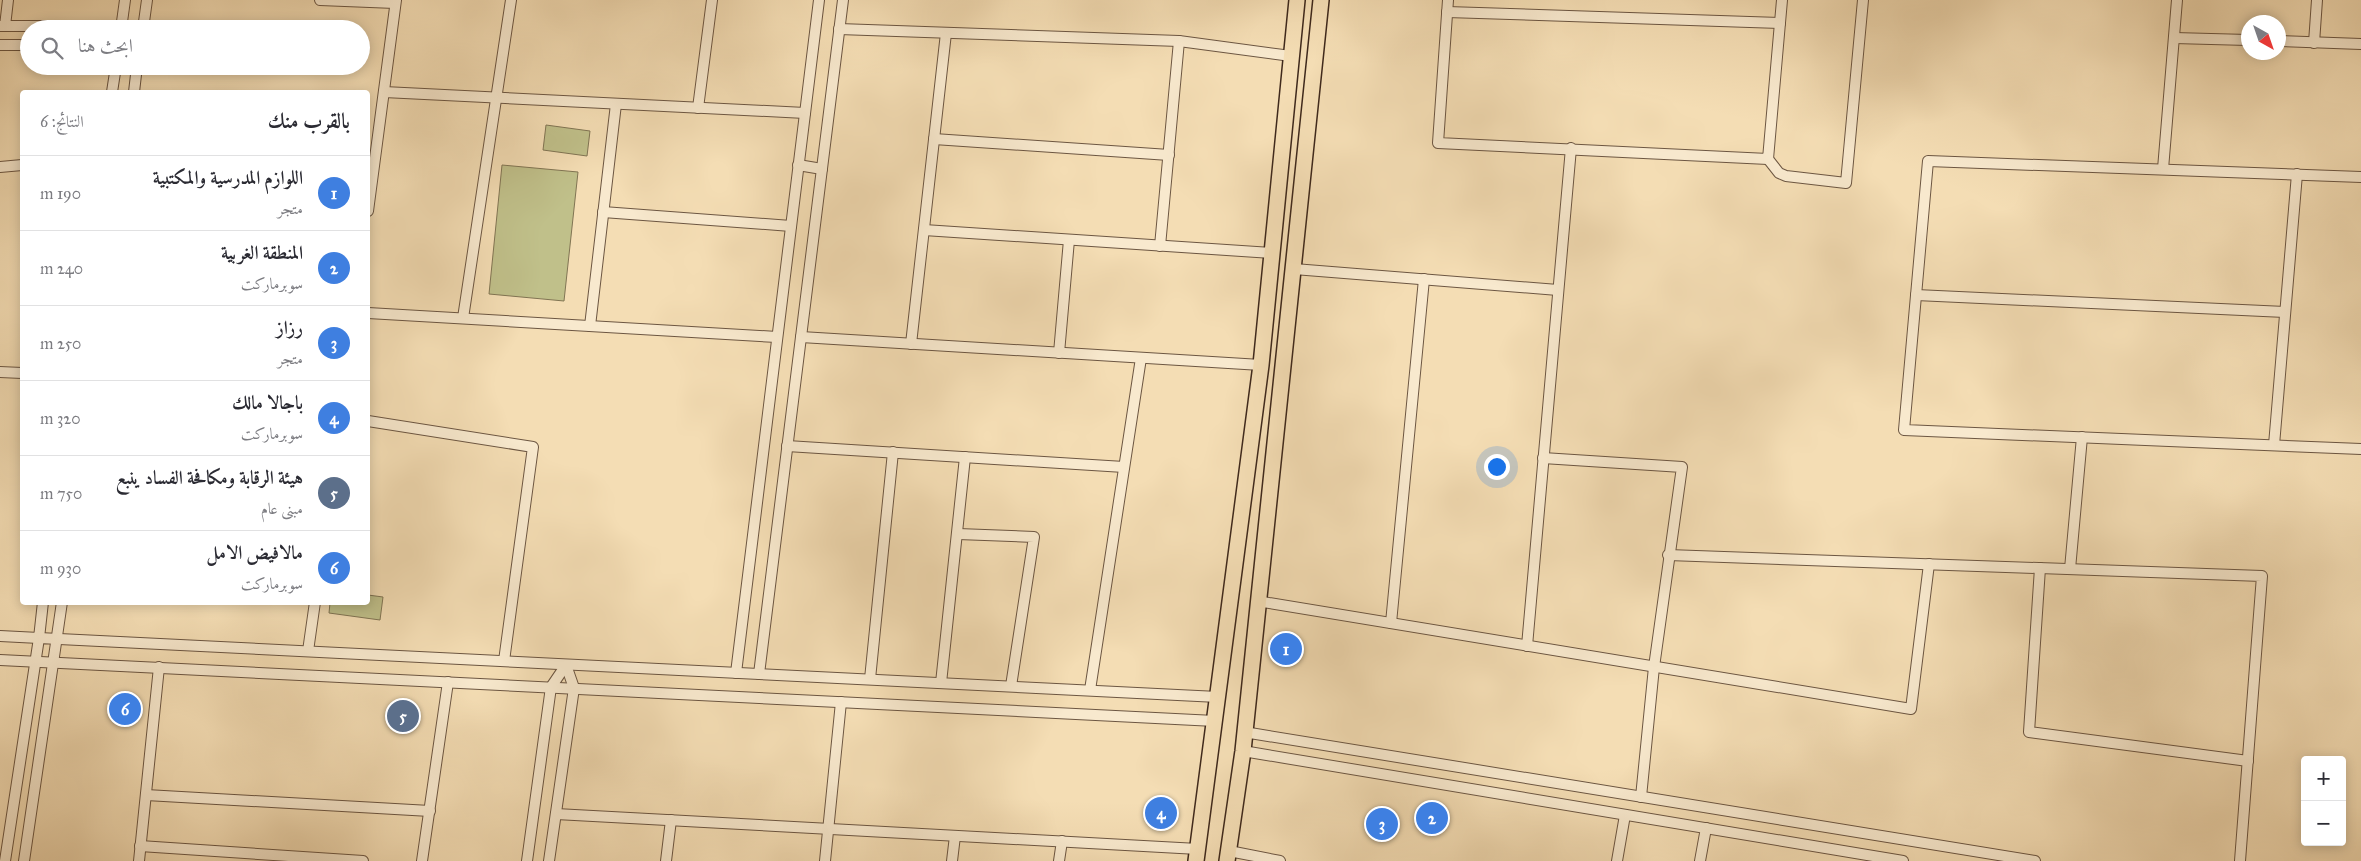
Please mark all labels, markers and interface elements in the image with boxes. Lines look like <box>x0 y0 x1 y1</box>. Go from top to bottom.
north arrow <box>2241 15 2286 60</box>
search box <box>20 20 370 75</box>
icon: search <box>38 34 66 62</box>
text: ابحث هنا <box>78 34 133 57</box>
text: بالقرب منك <box>268 108 350 134</box>
text: النتائج: 6 <box>40 112 84 131</box>
text: اللوازم المدرسية والمكتبية <box>153 166 303 189</box>
text: 190 m <box>40 184 81 203</box>
text: 1 <box>331 184 337 203</box>
text: متجر <box>278 199 303 218</box>
text: المنطقة الغربية <box>221 241 303 264</box>
text: 240 m <box>40 259 83 278</box>
text: 2 <box>330 259 338 278</box>
text: سوبرماركت <box>241 274 303 293</box>
text: رزاز <box>276 316 303 339</box>
text: 250 m <box>40 334 81 353</box>
text: 3 <box>331 334 337 353</box>
text: متجر <box>278 349 303 368</box>
text: باجالا مالك <box>232 391 303 414</box>
text: 320 m <box>40 409 81 428</box>
text: 4 <box>330 409 338 428</box>
text: سوبرماركت <box>241 424 303 443</box>
your location <box>1484 454 1510 480</box>
text: هيئة الرقابة ومكافحة الفساد ينبع <box>116 466 303 489</box>
text: 750 m <box>40 484 82 503</box>
text: 5 <box>330 484 338 503</box>
text: مبنى عام <box>261 499 303 518</box>
text: مالافيض الامل <box>206 541 303 564</box>
text: 930 m <box>40 559 81 578</box>
text: 6 <box>330 559 338 578</box>
text: سوبرماركت <box>241 574 303 593</box>
pin: 1 <box>1270 630 1302 668</box>
pin: 6 <box>109 690 141 728</box>
pin: 5 <box>387 697 419 735</box>
map controls <box>2301 756 2346 846</box>
button: + <box>2301 756 2346 801</box>
pin: 4 <box>1145 794 1177 832</box>
pin: 2 <box>1416 799 1448 837</box>
button: − <box>2301 801 2346 846</box>
pin: 3 <box>1366 805 1398 843</box>

